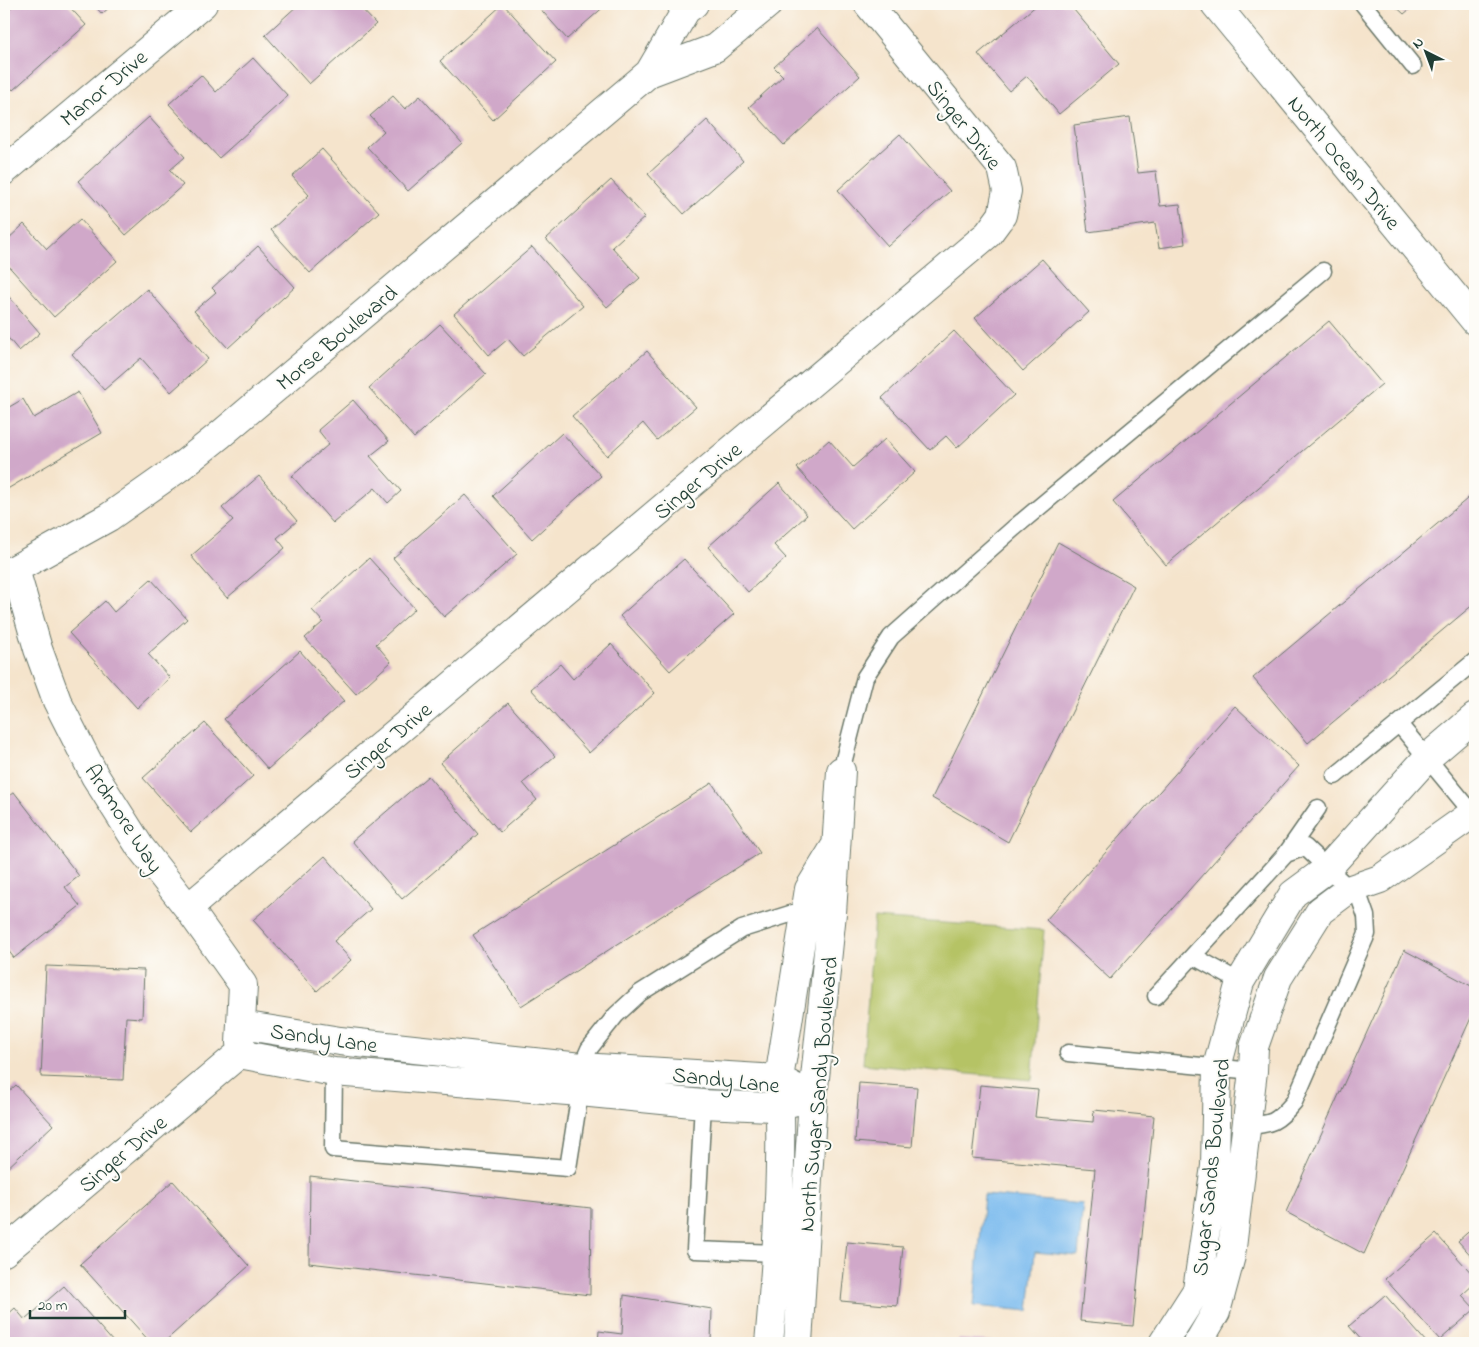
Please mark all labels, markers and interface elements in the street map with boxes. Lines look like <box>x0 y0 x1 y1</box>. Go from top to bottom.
north arrow <box>1402 28 1452 78</box>
text: N <box>1408 32 1429 54</box>
street label: Manor Drive <box>54 43 156 136</box>
street label: Singer Drive <box>916 74 1008 179</box>
street label: North Ocean Drive <box>1278 90 1407 238</box>
street label: Morse Boulevard <box>270 279 406 400</box>
street label: Singer Drive <box>648 436 751 530</box>
street label: Singer Drive <box>338 696 441 790</box>
street label: Ardmore Way <box>74 759 170 881</box>
street label: North Sugar Sandy Boulevard <box>792 955 849 1233</box>
street label: Sandy Lane <box>268 1017 379 1064</box>
street label: Sugar Sands Boulevard <box>1186 1057 1241 1278</box>
street label: Sandy Lane <box>670 1060 781 1105</box>
street label: Singer Drive <box>73 1109 176 1203</box>
scale bar <box>30 1287 125 1319</box>
text: 20 m <box>38 1295 68 1317</box>

